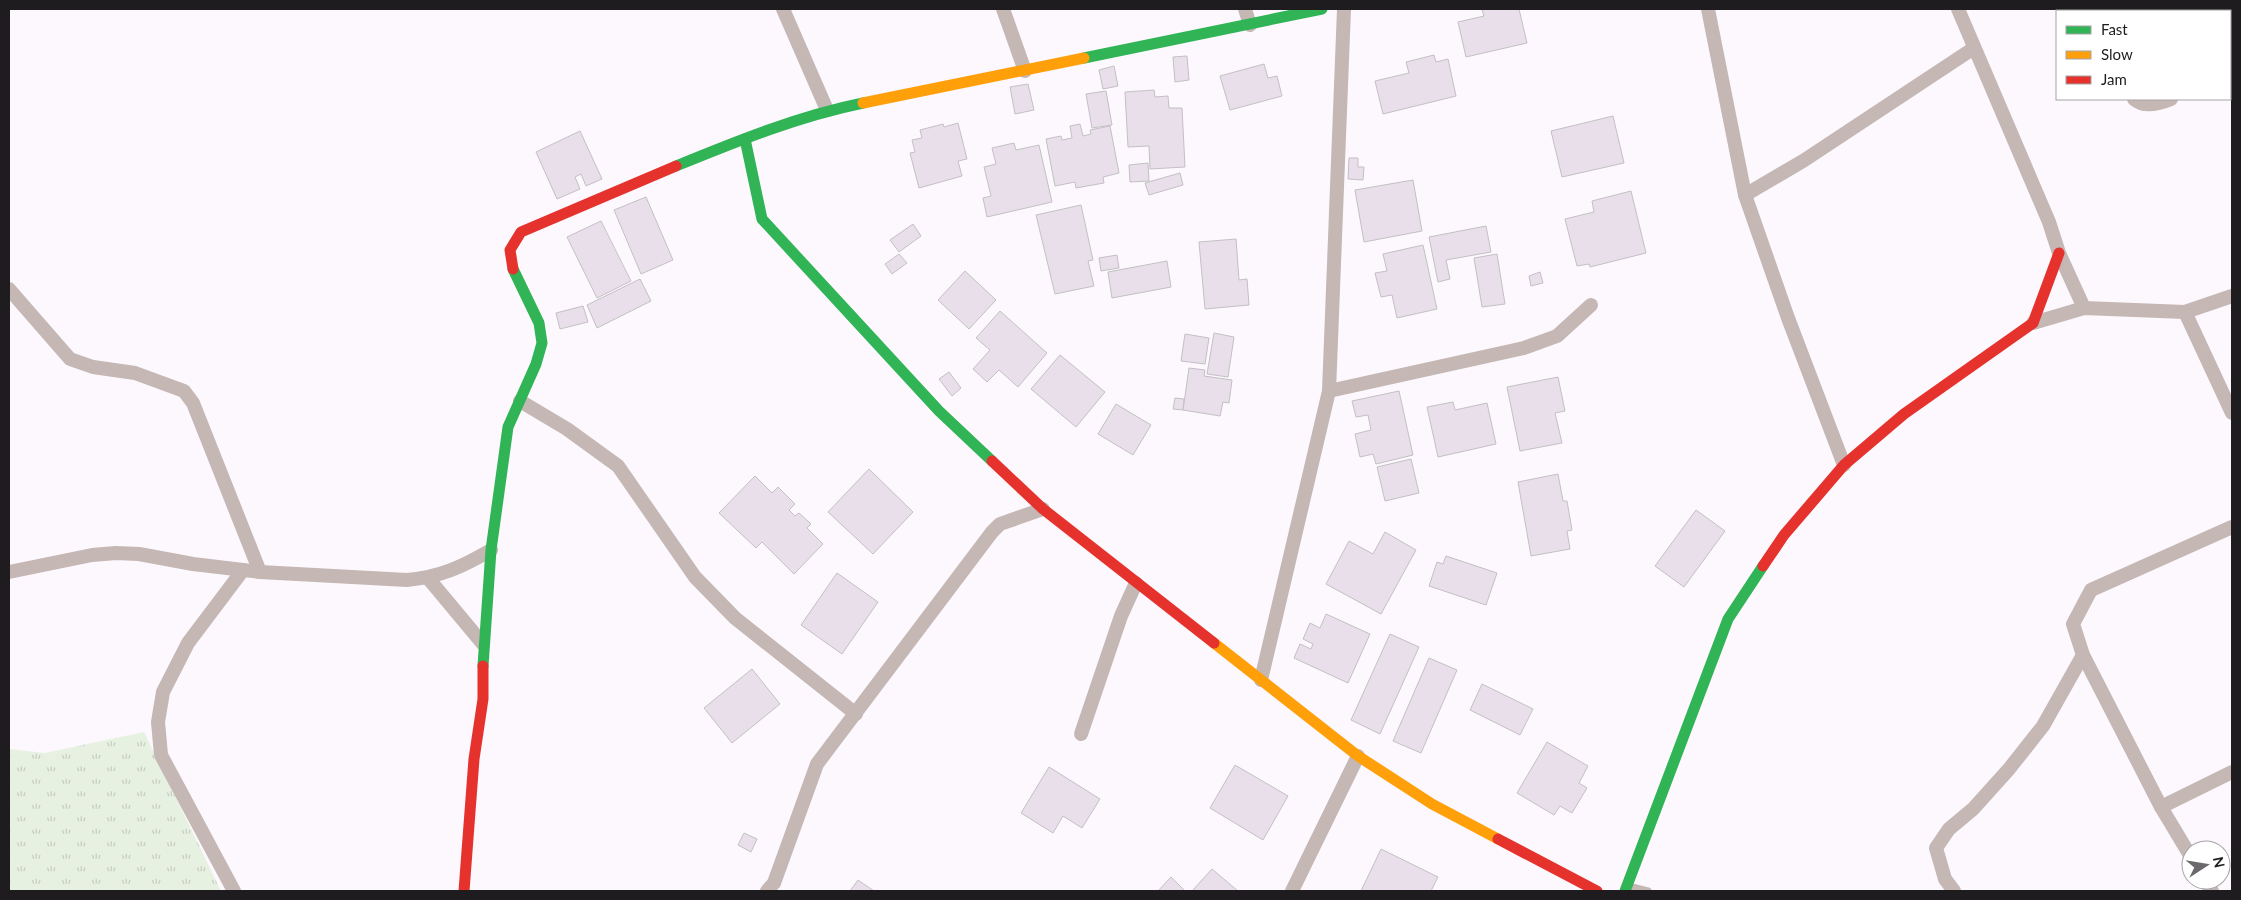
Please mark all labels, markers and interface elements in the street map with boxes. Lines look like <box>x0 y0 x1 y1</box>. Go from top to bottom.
legend <box>2056 10 2231 100</box>
text: Fast <box>2101 20 2128 38</box>
text: Slow <box>2101 45 2133 63</box>
text: Jam <box>2101 70 2127 88</box>
north arrow <box>2181 840 2231 890</box>
text: N <box>2210 855 2229 869</box>

